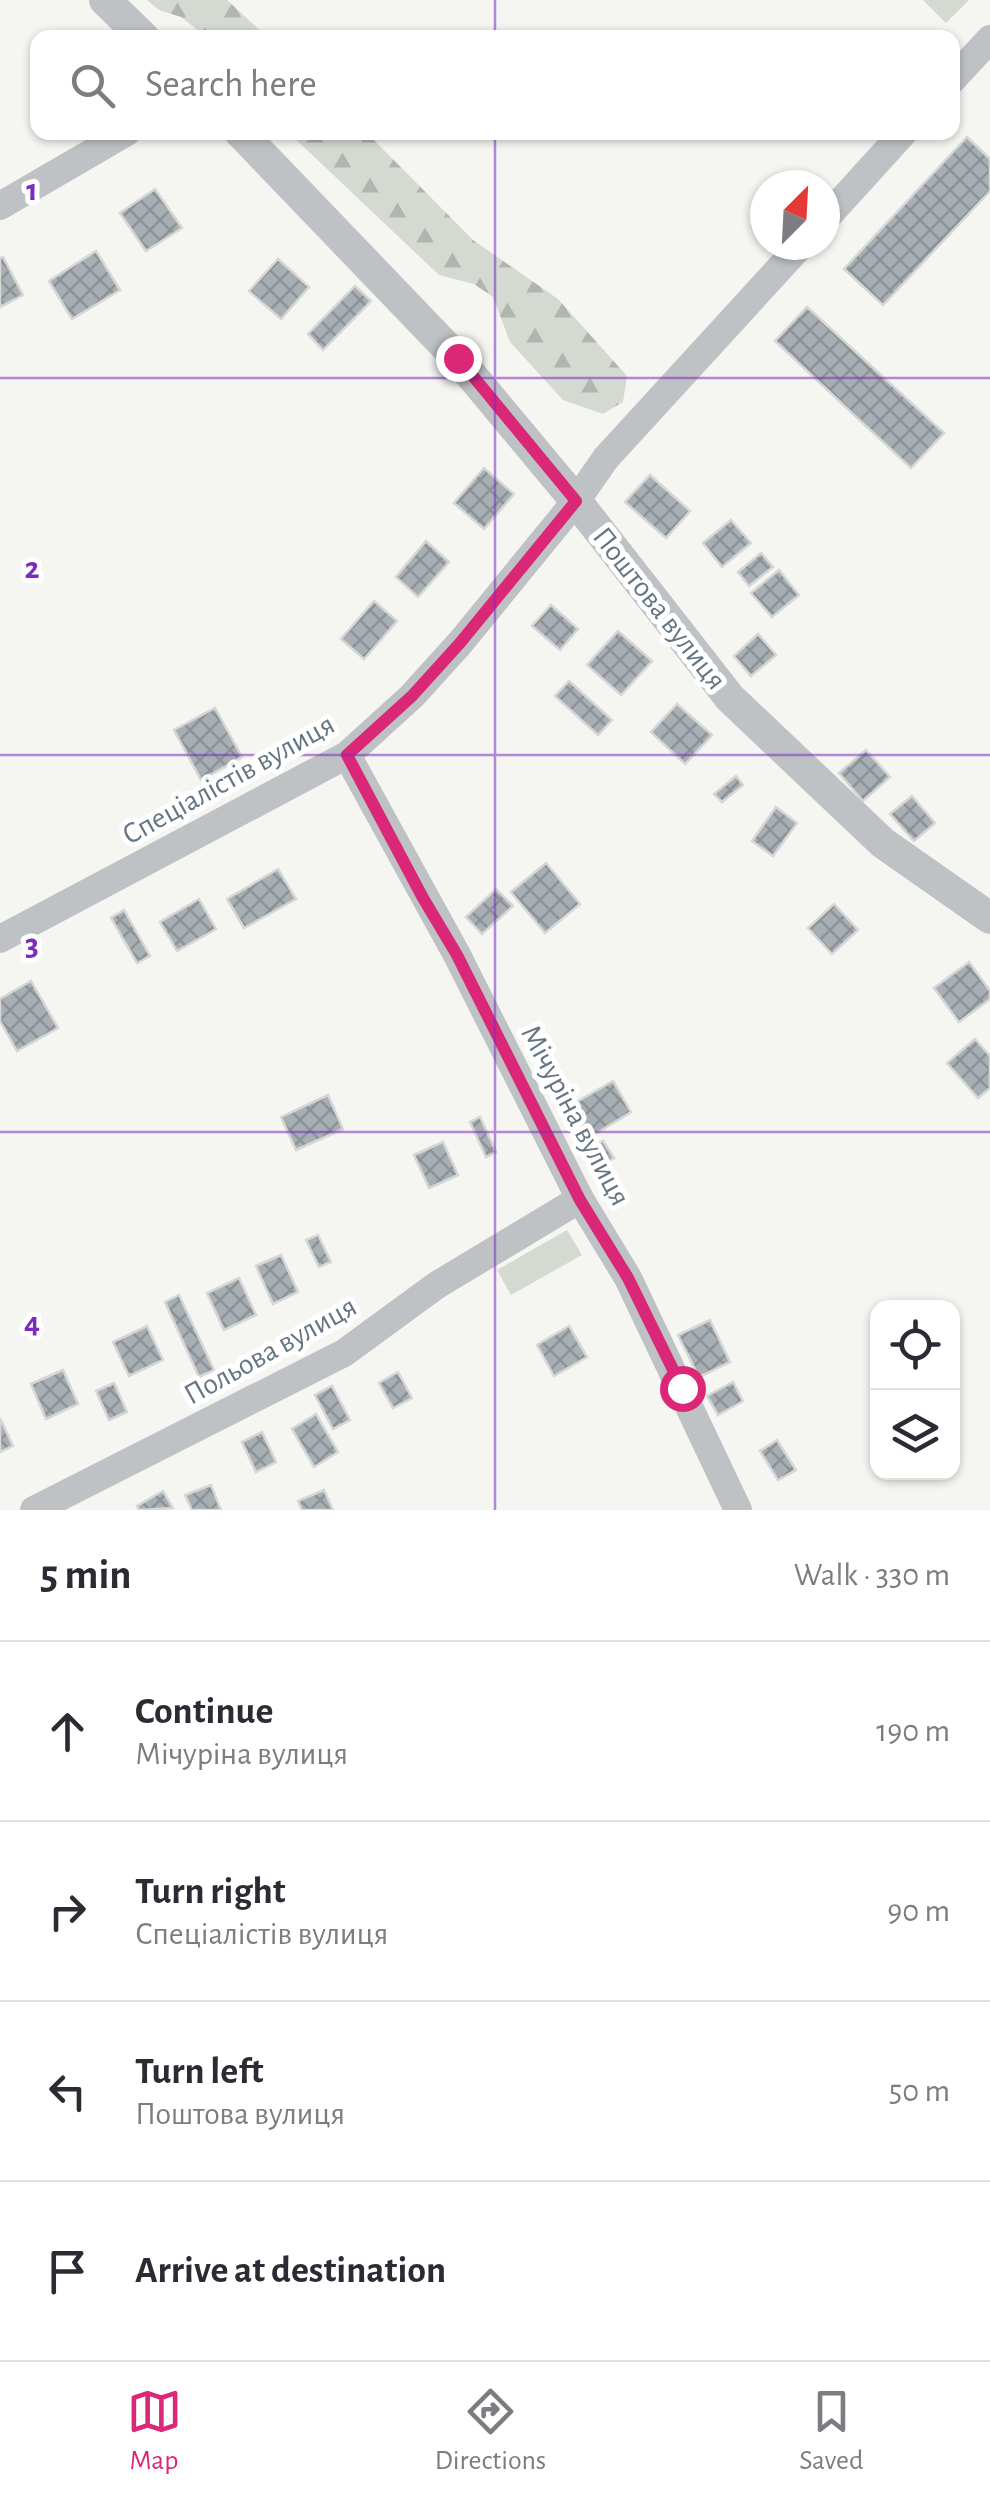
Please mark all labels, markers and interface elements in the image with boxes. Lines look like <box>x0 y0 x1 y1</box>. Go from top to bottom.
search box <box>30 30 960 140</box>
icon: search <box>65 58 120 113</box>
text: Search here <box>145 66 317 104</box>
north arrow <box>750 170 840 260</box>
text: 1 <box>26 174 38 206</box>
route end <box>436 336 482 382</box>
street label: Поштова вулиця <box>587 522 732 695</box>
text: 2 <box>24 552 40 584</box>
street label: Спеціалістів вулиця <box>117 709 340 851</box>
text: 3 <box>25 929 39 961</box>
street label: Мічуріна вулиця <box>515 1020 635 1211</box>
street label: Польова вулиця <box>179 1291 362 1411</box>
map controls <box>870 1300 960 1480</box>
button: locate <box>870 1300 960 1390</box>
text: 4 <box>24 1307 40 1339</box>
route start <box>660 1366 706 1412</box>
button: layers <box>870 1390 960 1480</box>
text: 5 min <box>40 1554 132 1596</box>
text: Walk · 330 m <box>794 1559 950 1591</box>
text: Continue <box>135 1693 273 1731</box>
icon: ahead <box>40 1704 95 1759</box>
text: 190 m <box>876 1715 950 1747</box>
text: Мічуріна вулиця <box>135 1738 348 1770</box>
text: Turn right <box>135 1873 285 1911</box>
icon: right <box>40 1884 95 1939</box>
text: 90 m <box>887 1895 950 1927</box>
text: Спеціалістів вулиця <box>135 1918 388 1950</box>
text: Turn left <box>135 2053 263 2091</box>
icon: left <box>40 2064 95 2119</box>
text: 50 m <box>889 2075 950 2107</box>
text: Поштова вулиця <box>135 2098 345 2130</box>
icon: arrive <box>40 2244 95 2299</box>
text: Arrive at destination <box>135 2252 446 2290</box>
tab: Map <box>127 2384 182 2478</box>
tab: Directions <box>435 2384 546 2478</box>
tab: Saved <box>799 2384 863 2478</box>

